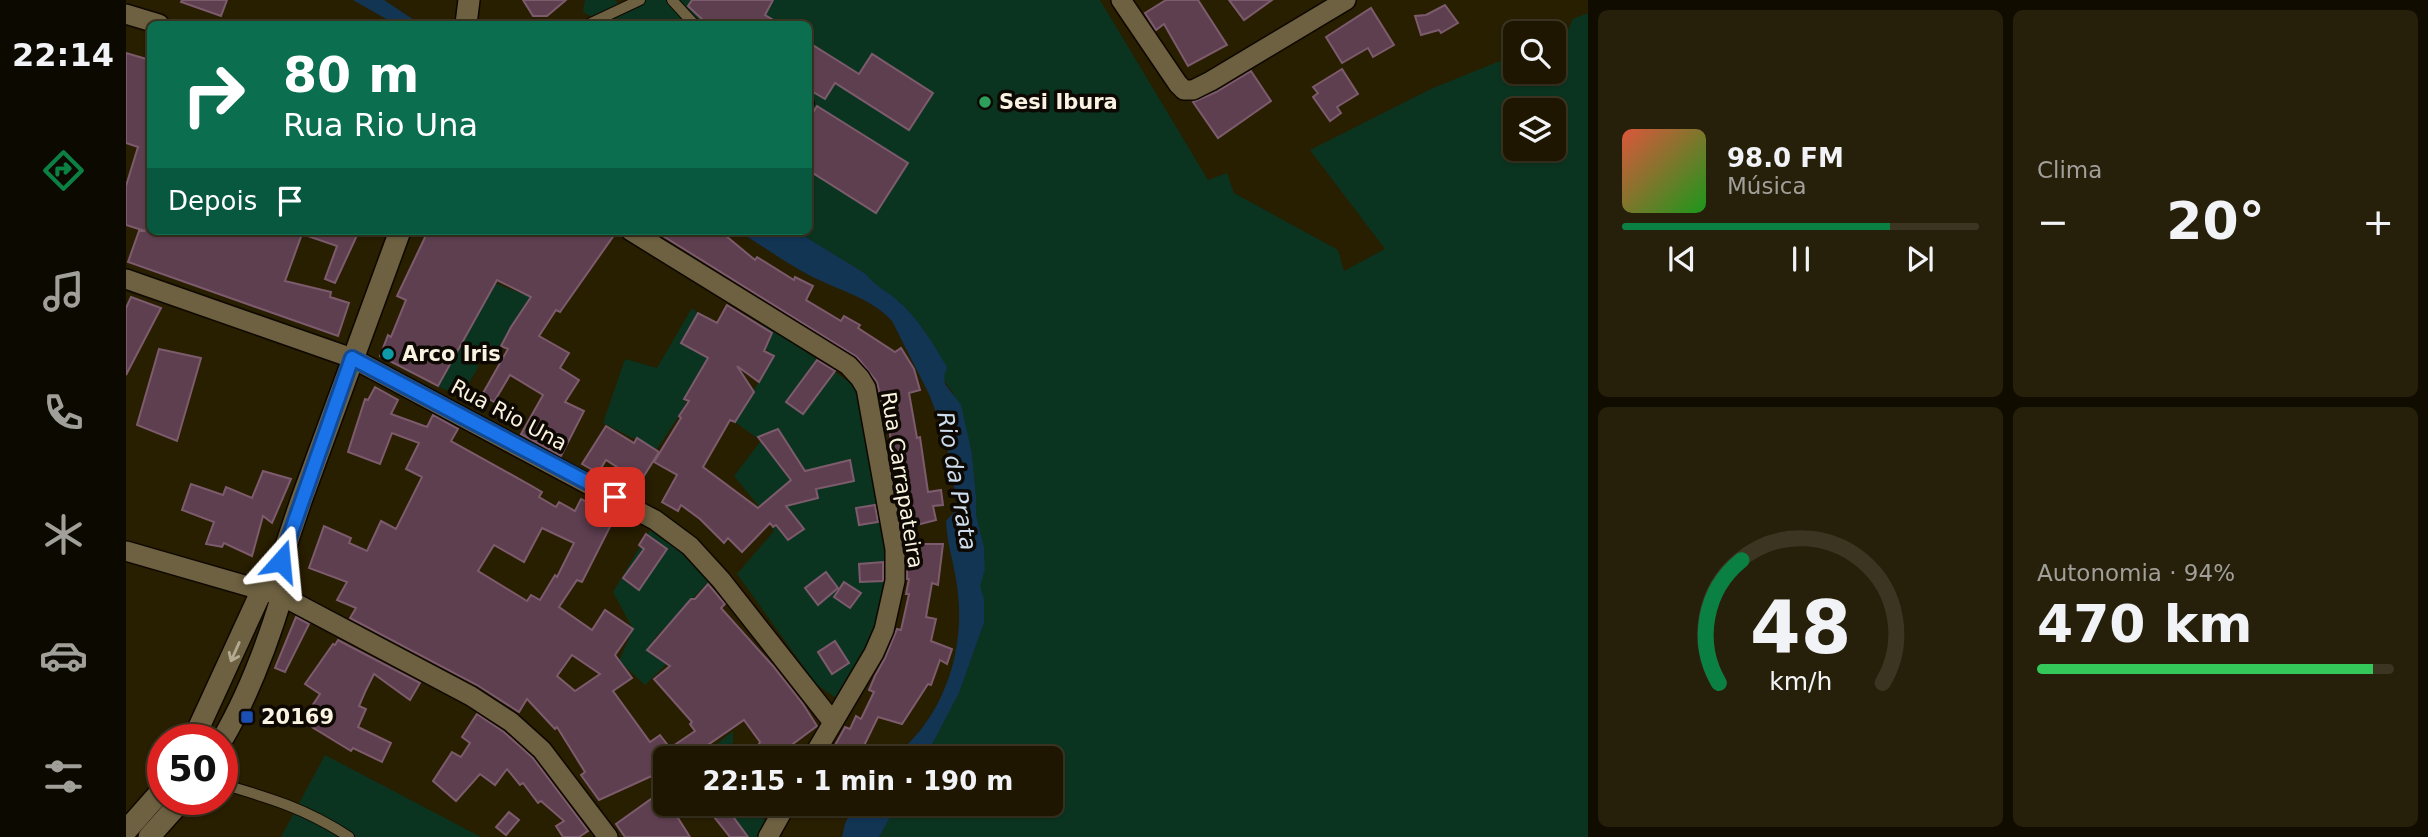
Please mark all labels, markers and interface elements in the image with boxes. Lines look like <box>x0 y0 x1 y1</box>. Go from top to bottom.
map controls <box>1503 21 1566 161</box>
button: search <box>1503 21 1566 84</box>
text: 22:14 <box>12 36 114 74</box>
text: 80 m <box>283 47 419 104</box>
icon: right <box>168 49 259 140</box>
place label: Sesi Ibura <box>999 90 1118 114</box>
marker: Sesi Ibura <box>977 94 993 110</box>
button: layers <box>1503 98 1566 161</box>
text: Rua Rio Una <box>283 106 478 144</box>
text: 98.0 FM <box>1727 143 1844 173</box>
icon: directions <box>39 146 88 195</box>
text: Clima <box>2037 157 2102 183</box>
text: Música <box>1727 173 1807 199</box>
icon: arrive <box>271 182 309 220</box>
text: Depois <box>168 186 257 216</box>
text: 20° <box>2166 191 2265 251</box>
text: − <box>2037 200 2069 244</box>
text: + <box>2362 200 2394 244</box>
icon: previous <box>1663 240 1701 278</box>
icon: pause <box>1782 240 1820 278</box>
icon: next <box>1901 240 1939 278</box>
icon: music <box>39 267 88 316</box>
place label: Arco Iris <box>402 342 501 366</box>
marker: Arco Iris <box>380 346 396 362</box>
street label: Rua Rio Una <box>447 374 571 456</box>
icon: phone <box>39 388 88 437</box>
street label: Rua Carrapateira <box>876 390 928 570</box>
water label: Rio da Prata <box>932 410 982 552</box>
pin <box>585 467 645 527</box>
icon: arrive <box>596 478 634 516</box>
icon: climate <box>39 510 88 559</box>
position arrow <box>244 524 318 598</box>
text: Autonomia · 94% <box>2037 560 2235 586</box>
text: 48 <box>1750 585 1851 670</box>
text: 470 km <box>2037 594 2252 654</box>
icon: car <box>39 631 88 680</box>
one-way arrow <box>228 641 241 662</box>
text: km/h <box>1769 667 1832 696</box>
place label: 20169 <box>261 705 334 729</box>
marker: 20169 <box>239 709 255 725</box>
speed limit sign: 50 <box>147 724 238 815</box>
icon: filters <box>39 752 88 801</box>
text: 22:15 · 1 min · 190 m <box>703 766 1013 796</box>

